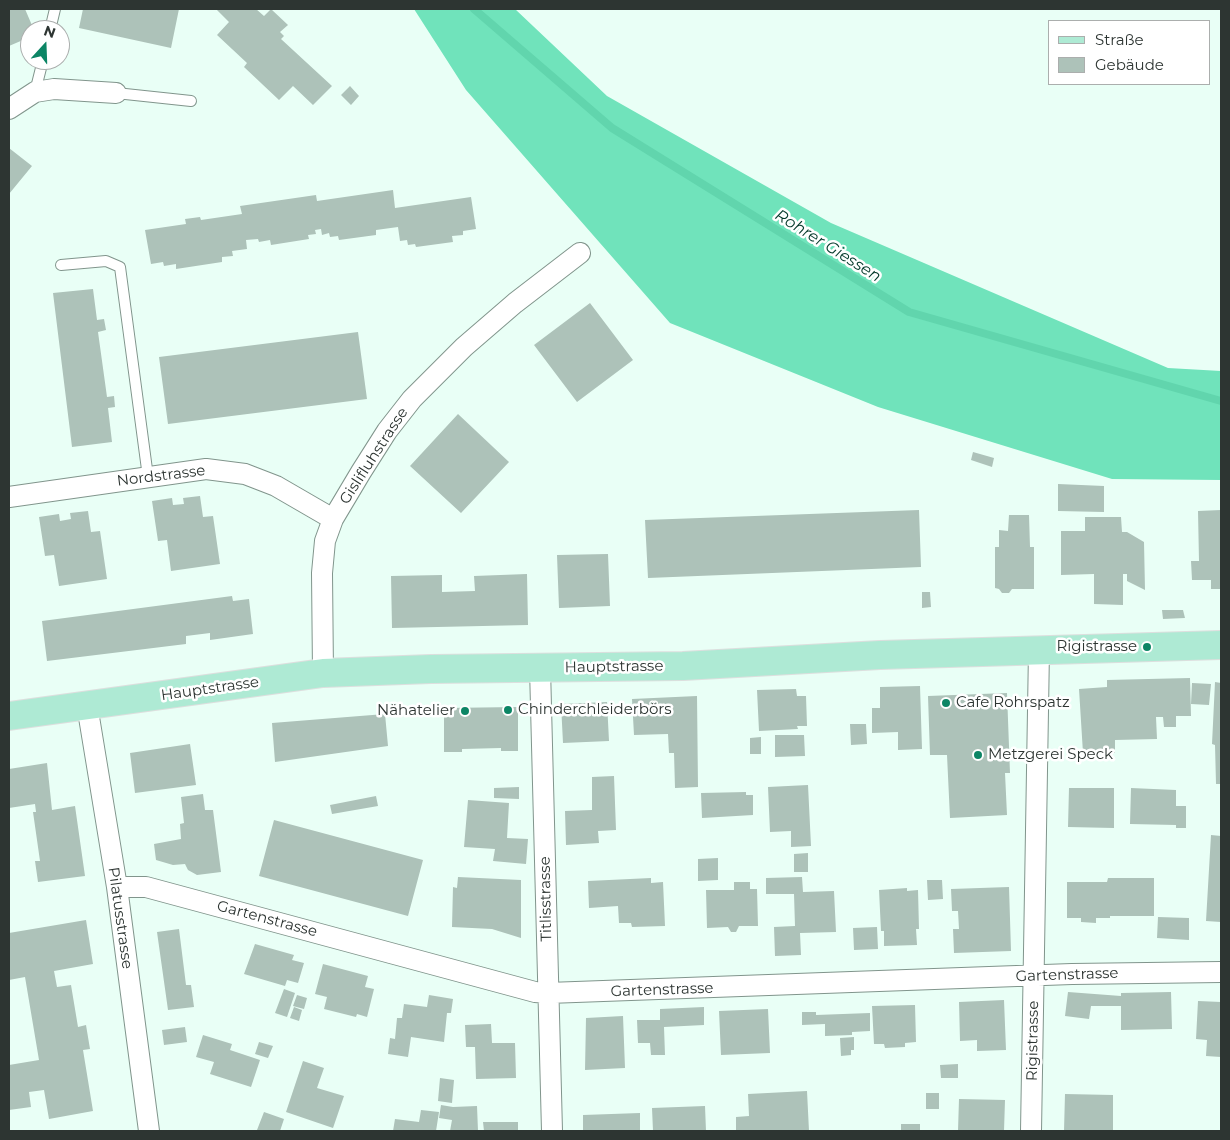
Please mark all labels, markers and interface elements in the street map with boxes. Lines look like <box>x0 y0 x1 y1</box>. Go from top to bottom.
north arrow <box>20 20 70 70</box>
legend <box>1048 20 1210 85</box>
text: N <box>41 21 58 42</box>
text: Straße <box>1095 30 1144 49</box>
text: Gebäude <box>1095 55 1164 74</box>
water label: Rohrer Giessen <box>771 206 885 286</box>
street label: Gislifluhstrasse <box>336 404 412 508</box>
street label: Nordstrasse <box>116 462 206 490</box>
place label: Rigistrasse <box>1056 638 1137 656</box>
marker: Rigistrasse <box>1141 641 1153 653</box>
street label: Hauptstrasse <box>564 657 664 677</box>
street label: Hauptstrasse <box>160 673 260 705</box>
place label: Cafe Rohrspatz <box>956 694 1070 712</box>
marker: Cafe Rohrspatz <box>940 697 952 709</box>
place label: Chinderchleiderbörs <box>518 701 672 719</box>
place label: Nähatelier <box>377 702 455 720</box>
marker: Chinderchleiderbörs <box>502 704 514 716</box>
marker: Nähatelier <box>459 705 471 717</box>
place label: Metzgerei Speck <box>988 746 1113 764</box>
marker: Metzgerei Speck <box>972 749 984 761</box>
street label: Titlisstrasse <box>536 856 556 942</box>
street label: Pilatusstrasse <box>104 866 136 970</box>
street label: Gartenstrasse <box>215 897 319 941</box>
street label: Gartenstrasse <box>1015 964 1119 986</box>
street label: Gartenstrasse <box>610 979 714 1001</box>
street label: Rigistrasse <box>1023 1001 1043 1081</box>

